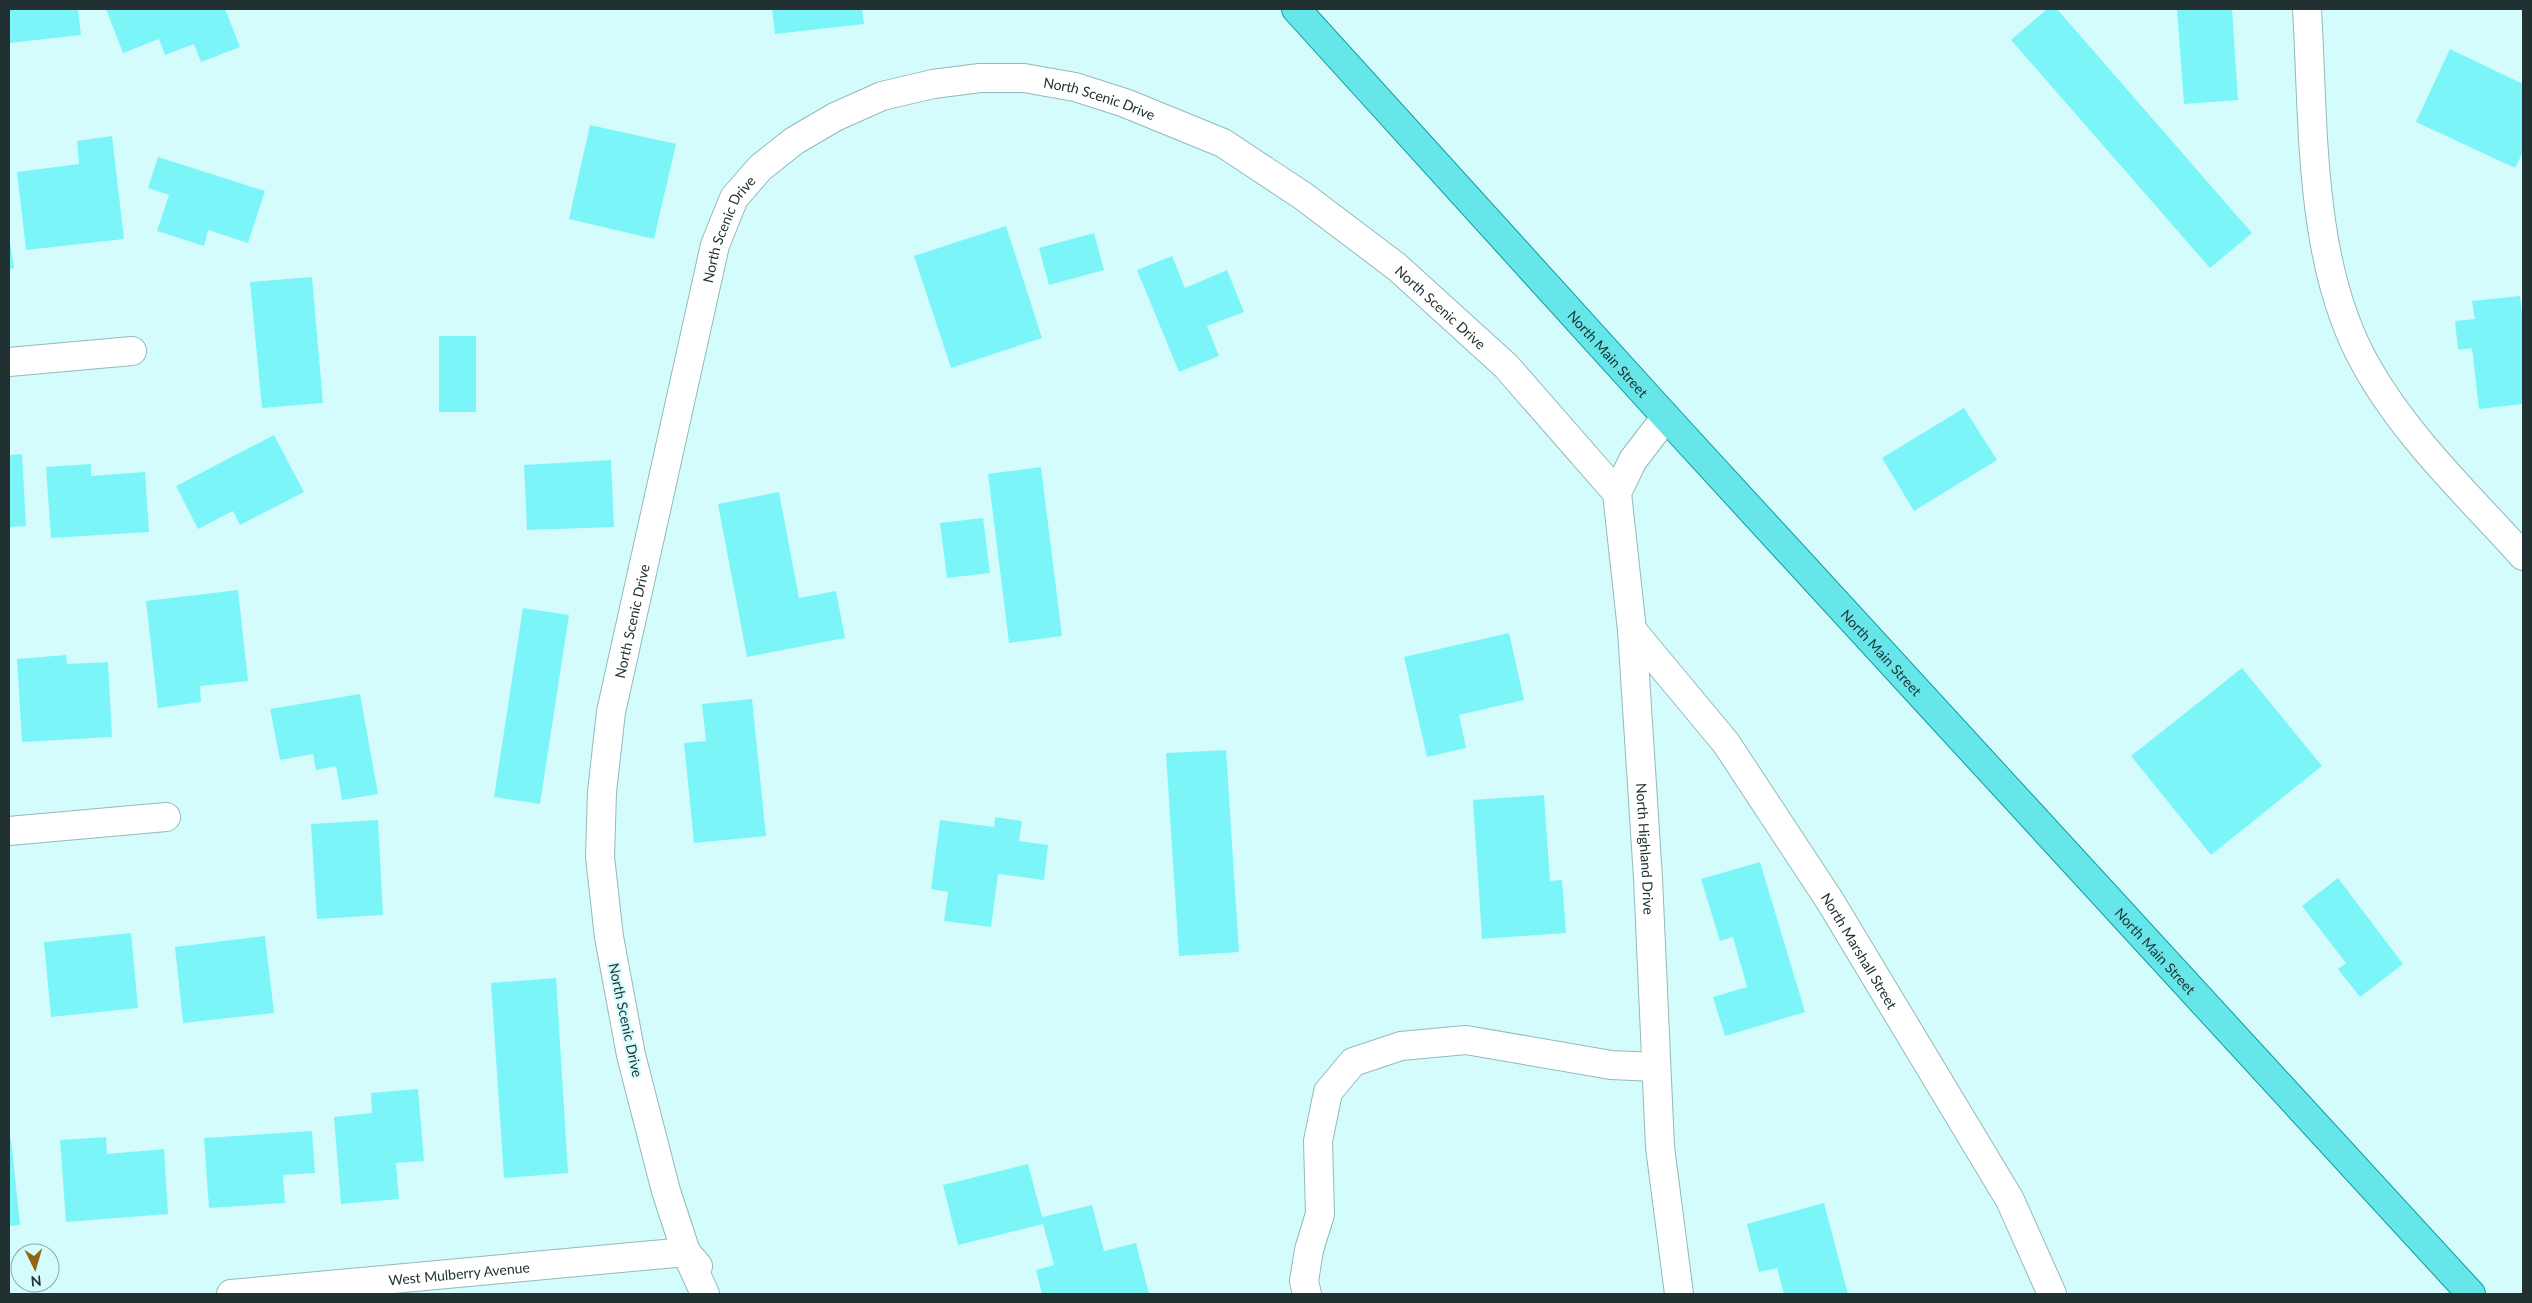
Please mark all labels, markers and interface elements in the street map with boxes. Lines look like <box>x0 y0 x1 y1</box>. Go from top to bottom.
street label: North Scenic Drive <box>1042 73 1158 123</box>
street label: North Scenic Drive <box>698 172 758 284</box>
street label: North Scenic Drive <box>1392 261 1490 352</box>
street label: North Main Street <box>1565 306 1652 400</box>
street label: North Scenic Drive <box>610 562 652 680</box>
street label: North Main Street <box>1838 605 1926 699</box>
street label: North Highland Drive <box>1633 782 1658 915</box>
street label: North Marshall Street <box>1818 889 1901 1012</box>
street label: North Main Street <box>2112 904 2200 997</box>
street label: North Scenic Drive <box>606 961 646 1079</box>
north arrow <box>10 1243 60 1293</box>
street label: West Mulberry Avenue <box>388 1258 530 1288</box>
text: N <box>30 1273 42 1290</box>

